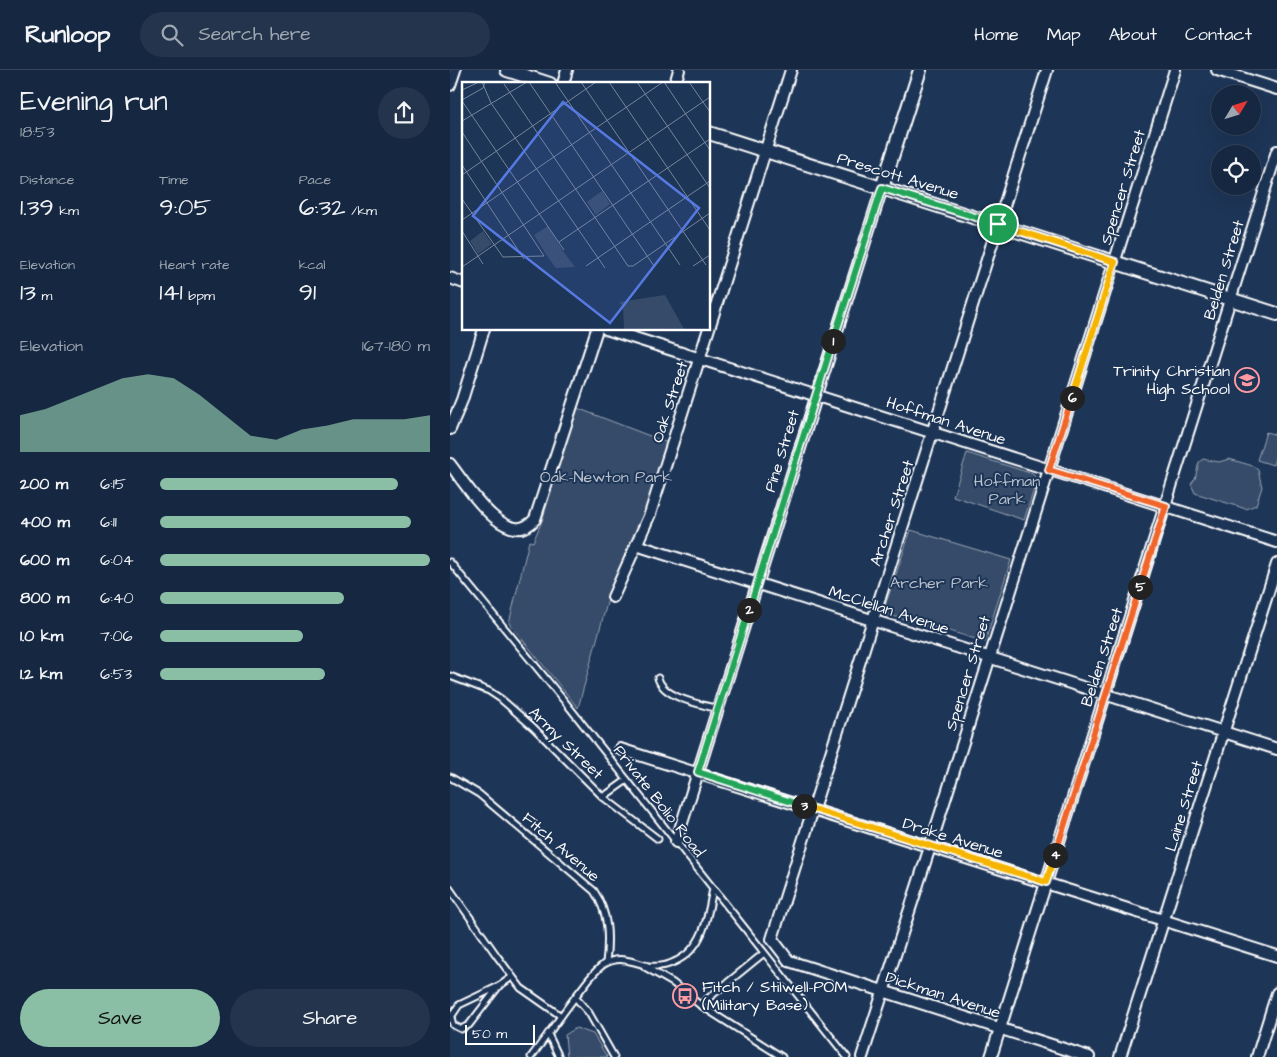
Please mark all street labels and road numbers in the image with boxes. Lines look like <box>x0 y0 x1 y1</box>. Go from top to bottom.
street label: Spencer Street <box>1095 126 1151 247</box>
street label: Prescott Avenue <box>834 147 962 205</box>
street label: Belden Street <box>1198 217 1250 323</box>
street label: Oak Street <box>646 358 694 446</box>
street label: Hoffman Avenue <box>883 391 1009 451</box>
street label: Pine Street <box>759 407 805 495</box>
street label: Archer Street <box>864 457 920 569</box>
street label: McClellan Avenue <box>826 580 952 640</box>
street label: Belden Street <box>1076 604 1129 709</box>
street label: Spencer Street <box>940 612 996 733</box>
street label: Army Street <box>523 702 609 785</box>
street label: Private Bolio Road <box>608 740 710 862</box>
street label: Laine Street <box>1160 757 1208 854</box>
street label: Fitch Avenue <box>517 807 605 887</box>
street label: Drake Avenue <box>900 812 1006 864</box>
street label: Dickman Avenue <box>883 966 1004 1024</box>

